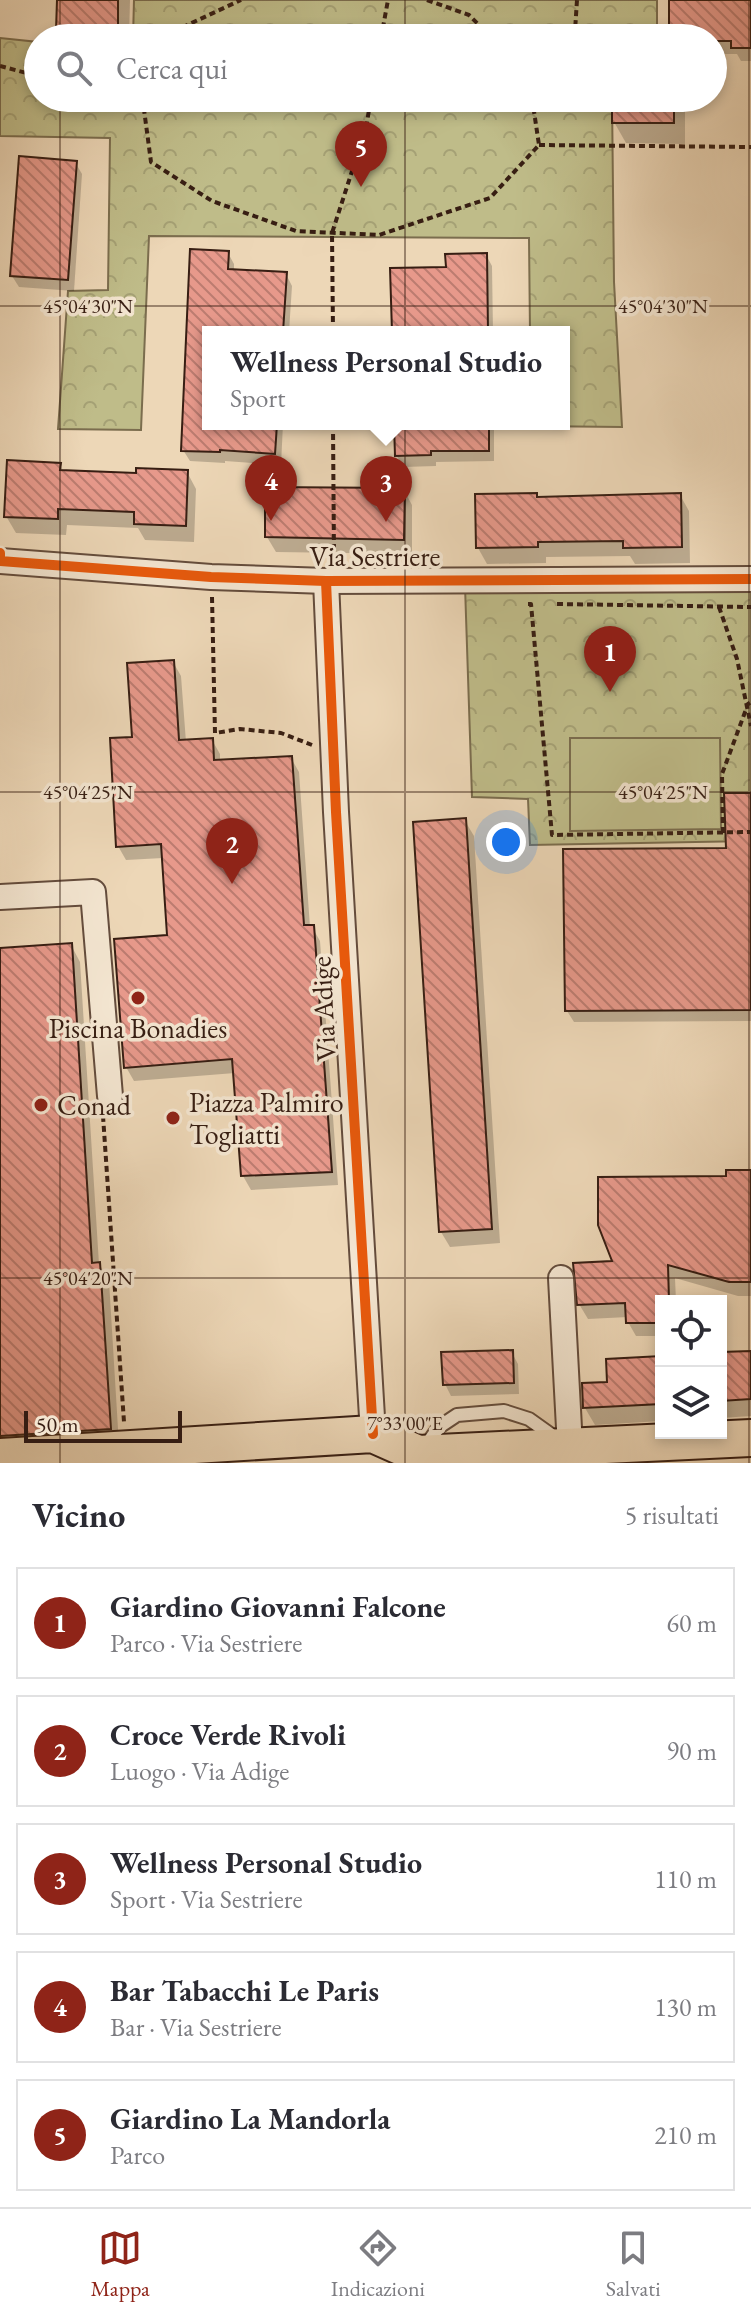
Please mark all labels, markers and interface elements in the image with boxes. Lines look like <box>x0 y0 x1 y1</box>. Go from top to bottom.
search box <box>24 24 727 112</box>
icon: search <box>52 46 96 90</box>
text: Cerca qui <box>116 49 228 88</box>
pin: 5 <box>335 121 387 187</box>
text: 45°04'30"N <box>43 293 133 319</box>
text: 45°04'30"N <box>618 293 708 319</box>
popup <box>202 326 570 430</box>
text: Wellness Personal Studio <box>230 342 542 381</box>
text: Sport <box>230 381 285 415</box>
pin: 4 <box>245 455 297 521</box>
pin: 3 <box>360 456 412 522</box>
street label: Via Sestriere <box>309 538 441 574</box>
pin: 1 <box>584 626 636 692</box>
text: 45°04'25"N <box>43 779 133 805</box>
text: 45°04'25"N <box>618 779 708 805</box>
pin: 2 <box>206 818 258 884</box>
your location <box>486 822 526 862</box>
street label: Via Adige <box>302 955 344 1063</box>
marker: Piscina Bonadies <box>129 989 147 1007</box>
place label: Piscina Bonadies <box>49 1010 227 1046</box>
place label: Piazza Palmiro Togliatti <box>189 1084 344 1152</box>
place label: Conad <box>57 1087 132 1123</box>
marker: Conad <box>32 1096 50 1114</box>
marker: Piazza Palmiro Togliatti <box>164 1109 182 1127</box>
text: 45°04'20"N <box>43 1265 133 1291</box>
map controls <box>655 1295 727 1439</box>
button: locate <box>655 1295 727 1367</box>
button: layers <box>655 1367 727 1439</box>
scale bar <box>24 1407 182 1443</box>
text: 50 m <box>36 1410 79 1439</box>
text: 7°33'00"E <box>367 1410 443 1436</box>
text: Vicino <box>32 1493 125 1537</box>
text: 5 risultati <box>625 1498 719 1532</box>
text: Giardino Giovanni Falcone <box>110 1587 446 1626</box>
text: 1 <box>53 1606 67 1640</box>
text: 60 m <box>667 1606 717 1640</box>
text: Parco · Via Sestriere <box>110 1626 302 1660</box>
text: Croce Verde Rivoli <box>110 1715 346 1754</box>
text: 2 <box>53 1734 67 1768</box>
text: 90 m <box>667 1734 717 1768</box>
text: Luogo · Via Adige <box>110 1754 289 1788</box>
text: Wellness Personal Studio <box>110 1843 422 1882</box>
text: 3 <box>53 1862 67 1896</box>
text: 110 m <box>654 1862 717 1896</box>
text: Sport · Via Sestriere <box>110 1882 303 1916</box>
text: Bar Tabacchi Le Paris <box>110 1971 379 2010</box>
text: 4 <box>53 1990 67 2024</box>
text: 130 m <box>654 1990 717 2024</box>
text: Bar · Via Sestriere <box>110 2010 282 2044</box>
text: Giardino La Mandorla <box>110 2099 390 2138</box>
text: 5 <box>53 2118 67 2152</box>
text: 210 m <box>654 2118 717 2152</box>
text: Parco <box>110 2138 165 2172</box>
tab: Mappa <box>90 2226 150 2303</box>
tab: Indicazioni <box>331 2226 425 2303</box>
tab: Salvati <box>606 2226 661 2303</box>

